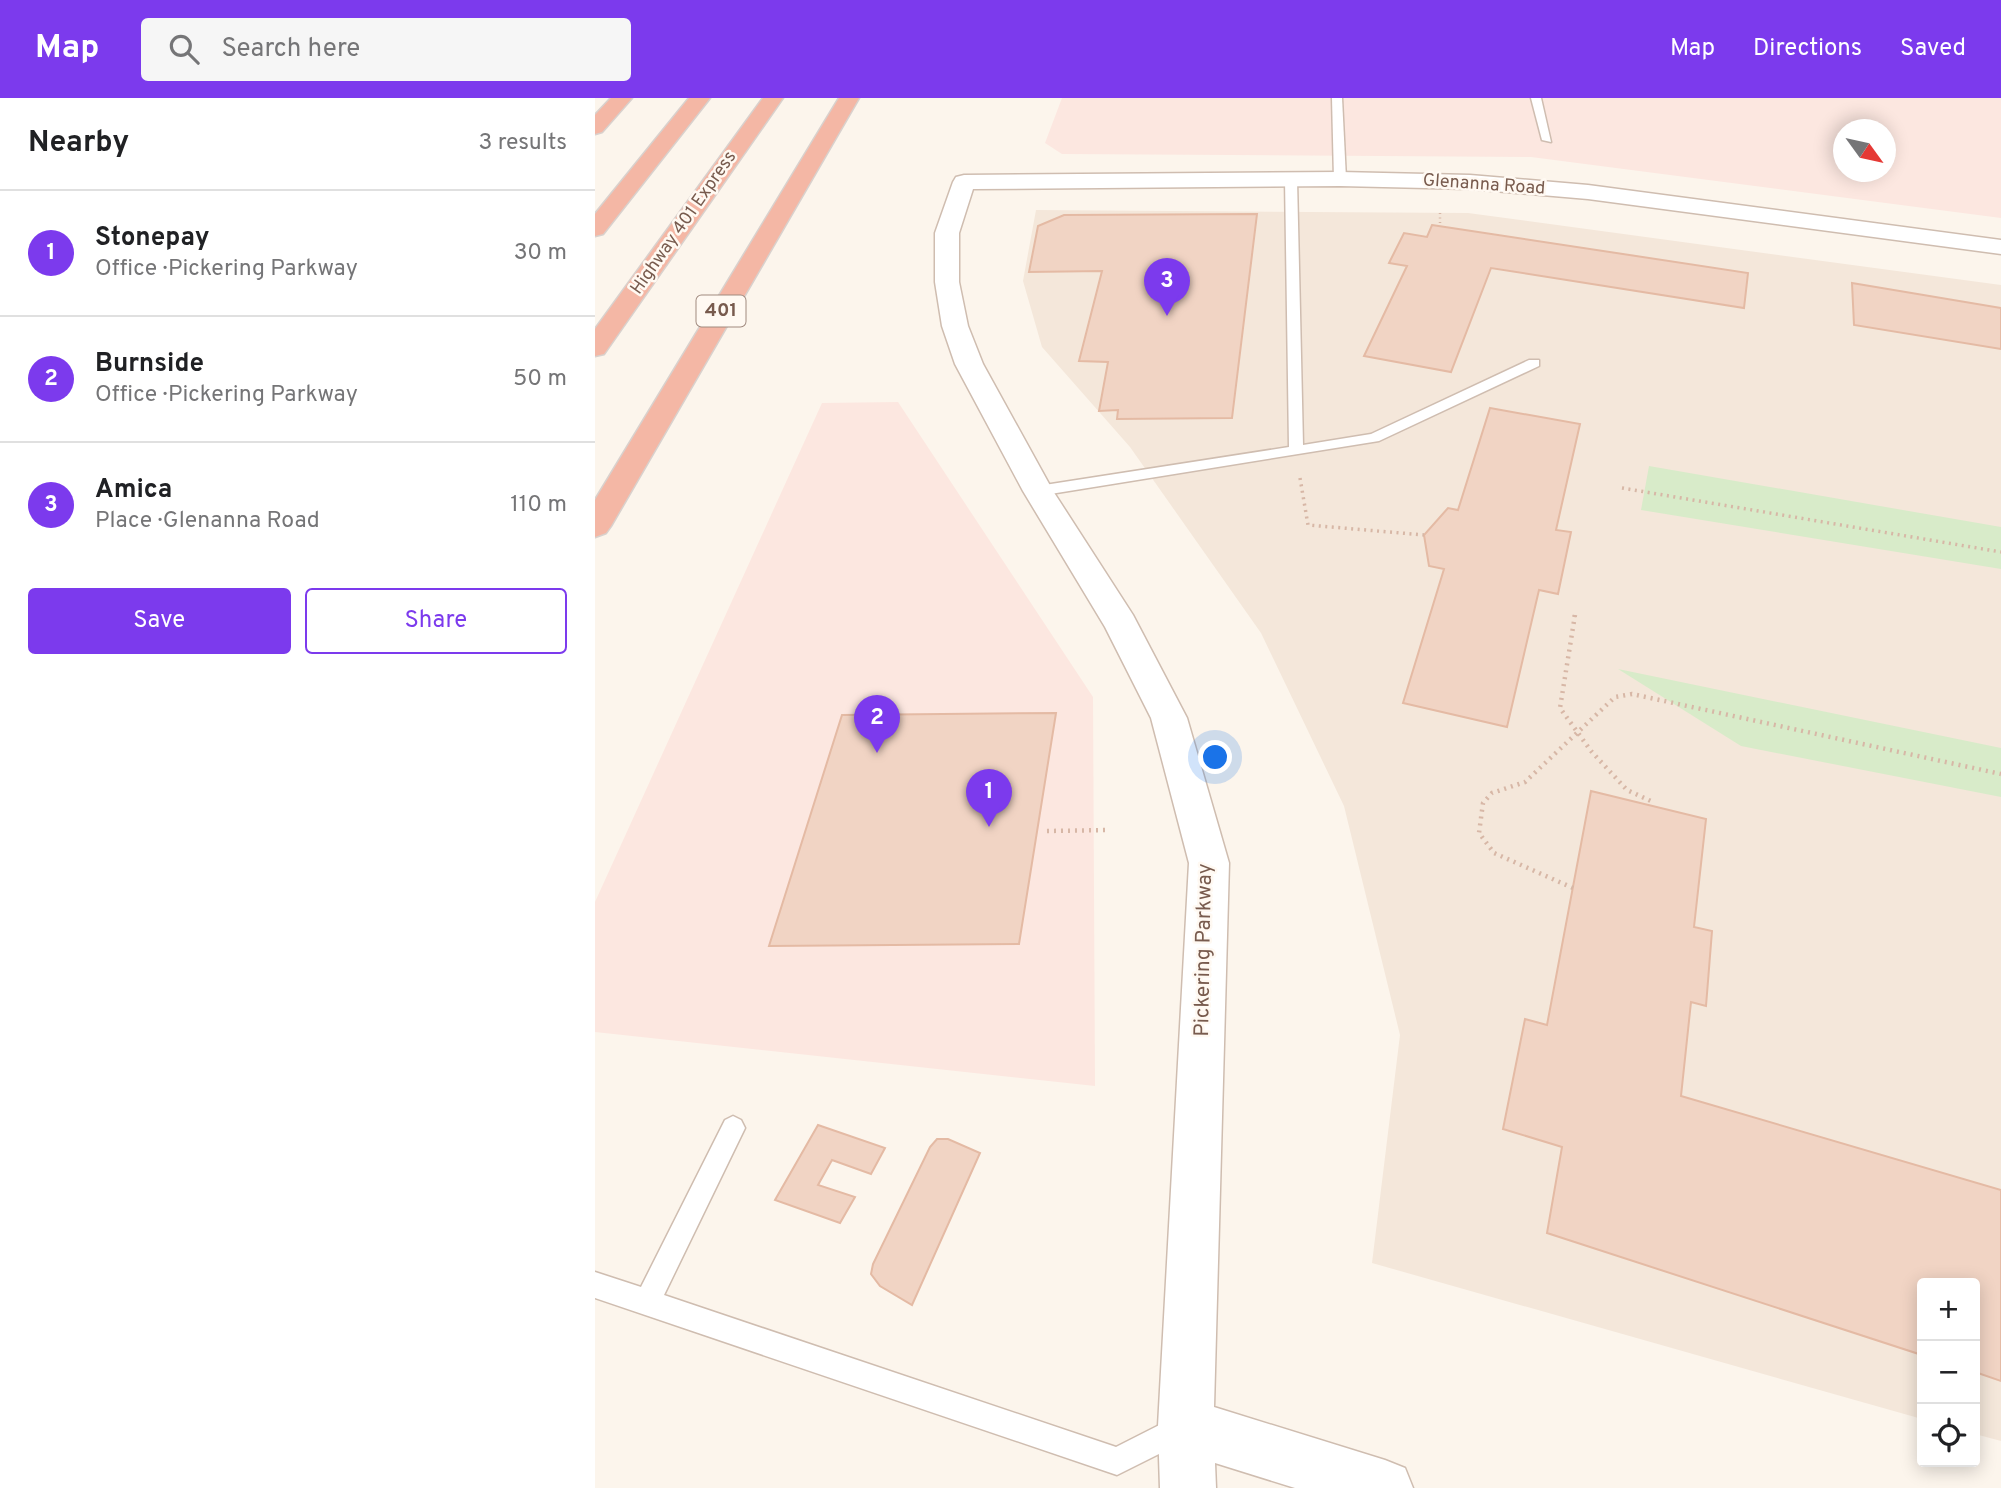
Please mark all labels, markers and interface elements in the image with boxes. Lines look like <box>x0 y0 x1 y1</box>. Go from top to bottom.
search box <box>141 18 631 81</box>
text: Map <box>35 28 99 70</box>
icon: search <box>165 30 203 68</box>
text: Search here <box>221 33 360 66</box>
text: Map <box>1670 34 1715 64</box>
text: Directions <box>1753 34 1862 64</box>
text: Saved <box>1900 34 1966 64</box>
north arrow <box>1833 119 1896 182</box>
text: Nearby <box>28 125 129 162</box>
text: 3 results <box>478 129 567 158</box>
street label: Highway 401 Express <box>626 147 742 299</box>
street label: Glenanna Road <box>1422 169 1546 201</box>
text: Stonepay <box>95 222 210 255</box>
text: 1 <box>46 239 56 268</box>
text: 30 m <box>514 239 567 268</box>
text: Office · Pickering Parkway <box>95 255 358 284</box>
pin: 3 <box>1144 258 1190 316</box>
road number: 401 <box>697 295 745 326</box>
text: Burnside <box>95 348 204 381</box>
text: 2 <box>44 365 58 394</box>
text: 50 m <box>513 365 567 394</box>
text: Office · Pickering Parkway <box>95 381 358 410</box>
text: Amica <box>95 474 172 507</box>
text: 3 <box>44 491 58 520</box>
text: 110 m <box>510 491 567 520</box>
text: Place · Glenanna Road <box>95 507 320 536</box>
button: Save <box>28 588 291 654</box>
button: Share <box>305 588 567 654</box>
pin: 2 <box>854 695 900 753</box>
your location <box>1198 740 1232 774</box>
pin: 1 <box>966 769 1012 827</box>
street label: Pickering Parkway <box>1189 863 1219 1037</box>
map controls <box>1917 1278 1980 1467</box>
button: + <box>1917 1278 1980 1341</box>
button: − <box>1917 1341 1980 1404</box>
button: locate <box>1917 1404 1980 1467</box>

